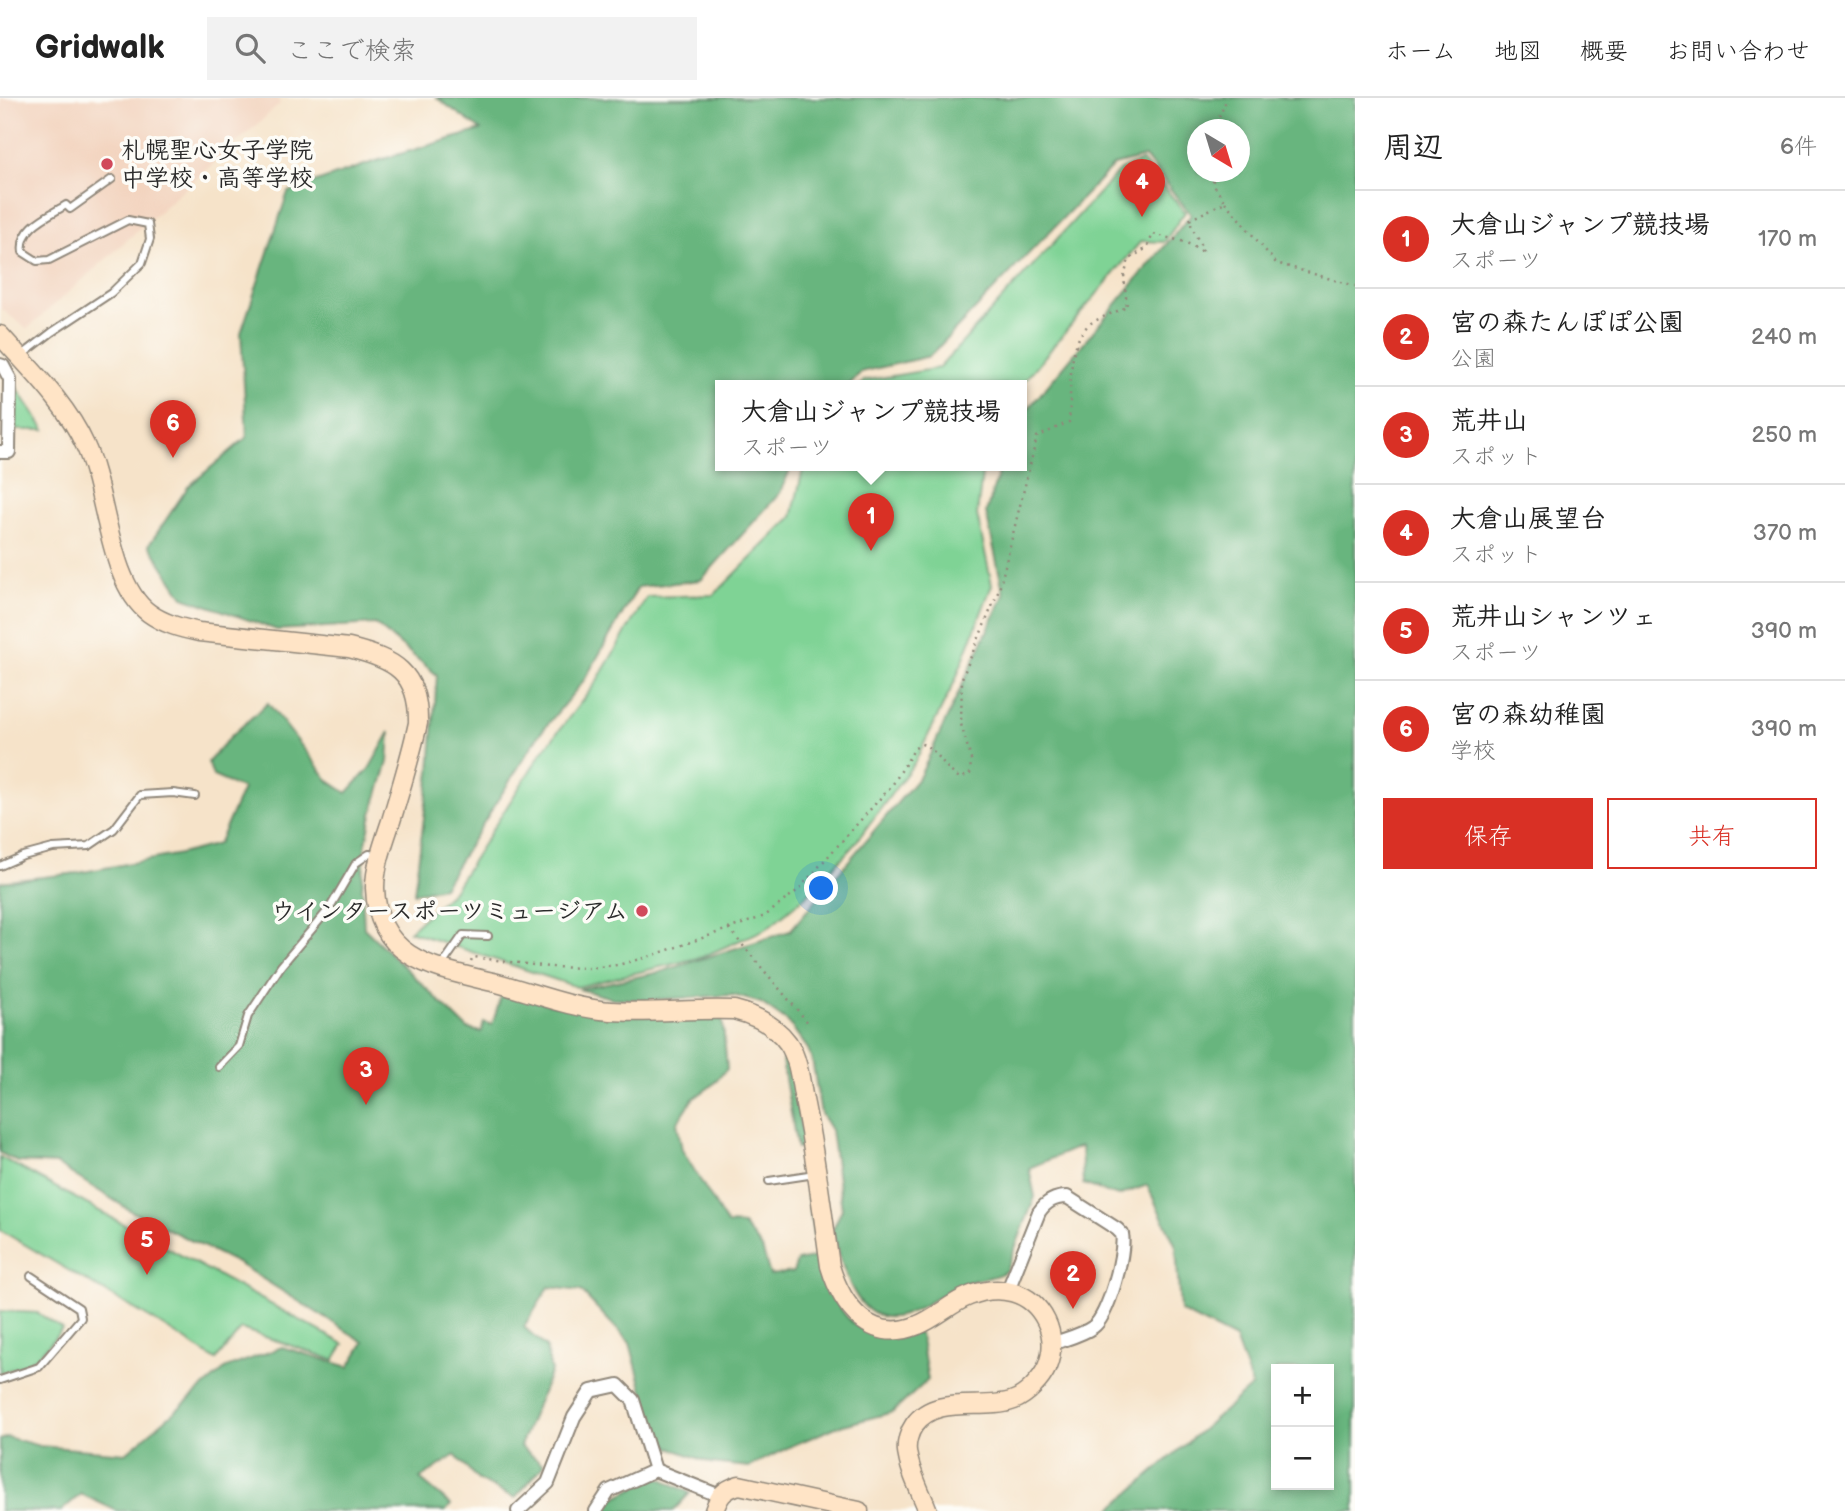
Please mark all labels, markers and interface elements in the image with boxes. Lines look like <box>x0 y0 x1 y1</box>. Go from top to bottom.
search box <box>207 17 697 80</box>
text: Gridwalk <box>35 28 165 68</box>
icon: search <box>231 29 269 67</box>
text: ここで検索 <box>287 36 417 67</box>
text: ホーム <box>1385 37 1456 66</box>
text: 地図 <box>1494 37 1542 66</box>
text: 概要 <box>1580 37 1628 66</box>
text: お問い合わせ <box>1666 37 1810 66</box>
north arrow <box>1187 119 1250 182</box>
text: 周辺 <box>1383 130 1443 166</box>
text: 6件 <box>1780 133 1817 161</box>
place label: 札幌聖心女子学院 中学校・高等学校 <box>121 136 313 193</box>
marker: 札幌聖心女子学院 中学校・高等学校 <box>99 156 115 172</box>
pin: 4 <box>1119 159 1165 217</box>
text: 大倉山ジャンプ競技場 <box>1450 210 1710 241</box>
text: 1 <box>1401 225 1411 253</box>
text: 170 m <box>1758 225 1817 253</box>
text: スポーツ <box>1450 247 1542 275</box>
text: 宮の森たんぽぽ公園 <box>1450 308 1684 339</box>
text: 2 <box>1399 323 1413 351</box>
text: 240 m <box>1751 323 1817 351</box>
text: 公園 <box>1450 345 1496 373</box>
popup <box>715 380 1027 471</box>
text: 大倉山ジャンプ競技場 <box>741 397 1001 428</box>
pin: 6 <box>150 400 196 458</box>
text: 荒井山 <box>1450 406 1528 437</box>
text: 3 <box>1399 421 1413 449</box>
text: 250 m <box>1751 421 1817 449</box>
text: スポーツ <box>741 434 833 462</box>
text: スポット <box>1450 443 1542 471</box>
pin: 1 <box>848 493 894 551</box>
text: 大倉山展望台 <box>1450 504 1606 535</box>
text: 4 <box>1399 519 1413 547</box>
text: 370 m <box>1753 519 1817 547</box>
text: スポット <box>1450 541 1542 569</box>
text: 荒井山シャンツェ <box>1450 602 1657 633</box>
text: 5 <box>1399 617 1413 645</box>
text: 390 m <box>1751 617 1817 645</box>
text: スポーツ <box>1450 639 1542 667</box>
text: 宮の森幼稚園 <box>1450 700 1606 731</box>
text: 6 <box>1399 715 1413 743</box>
text: 390 m <box>1751 715 1817 743</box>
text: 学校 <box>1450 737 1496 765</box>
button: 保存 <box>1383 798 1593 869</box>
button: 共有 <box>1607 798 1817 869</box>
your location <box>804 871 838 905</box>
place label: ウインタースポーツミュージアム <box>271 897 628 926</box>
marker: ウインタースポーツミュージアム <box>634 903 650 919</box>
pin: 3 <box>343 1047 389 1105</box>
pin: 5 <box>124 1217 170 1275</box>
pin: 2 <box>1050 1251 1096 1309</box>
map controls <box>1271 1364 1334 1490</box>
button: + <box>1271 1364 1334 1427</box>
button: − <box>1271 1427 1334 1490</box>

